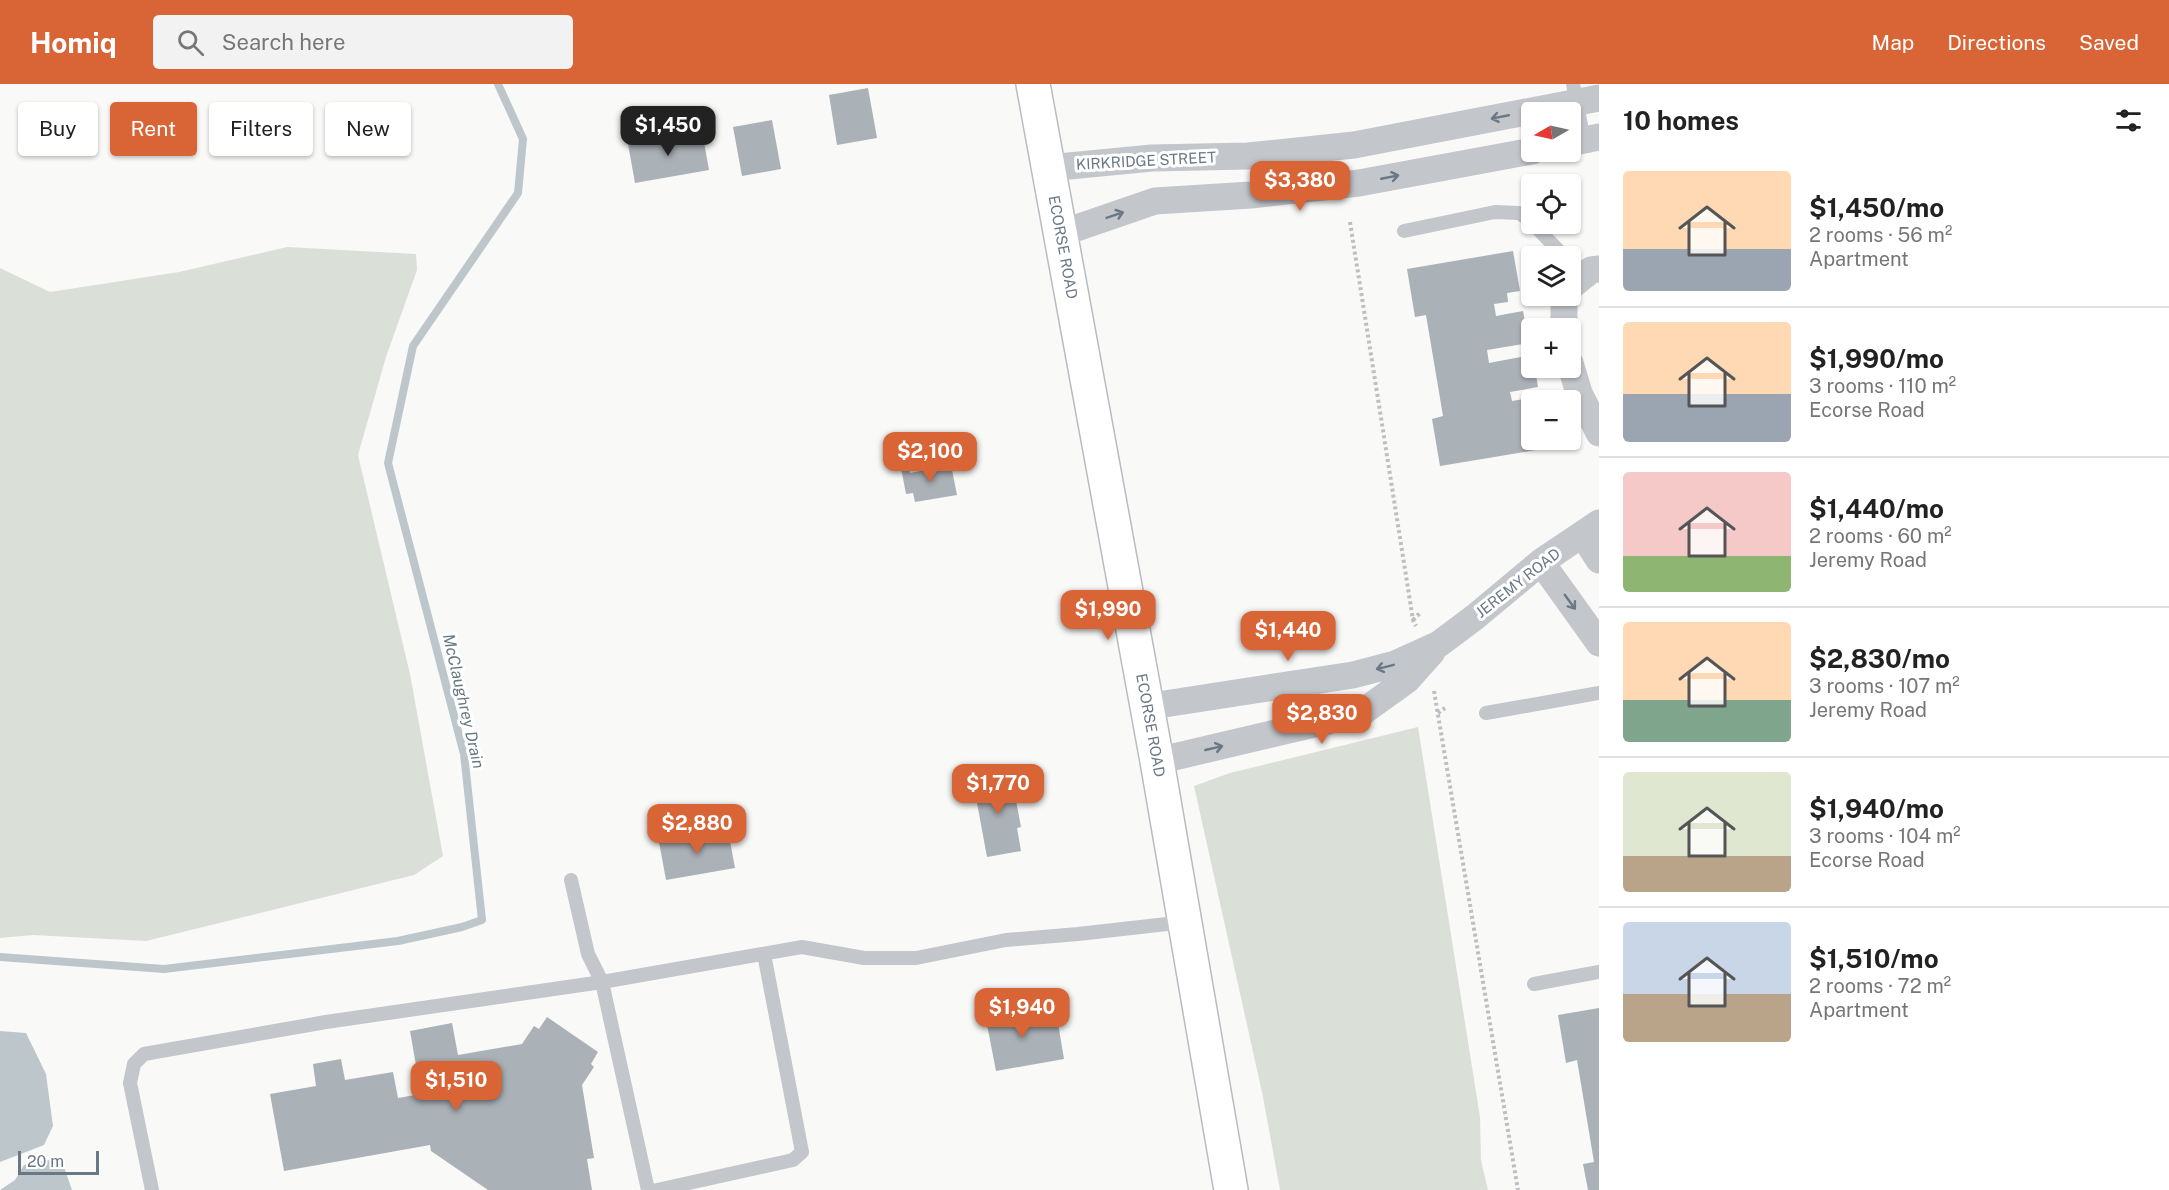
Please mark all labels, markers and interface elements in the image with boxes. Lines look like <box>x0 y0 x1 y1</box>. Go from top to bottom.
search box <box>153 15 573 69</box>
text: Homiq <box>30 26 117 59</box>
icon: search <box>174 26 207 59</box>
text: Search here <box>222 29 345 55</box>
text: Map <box>1872 30 1914 55</box>
text: Directions <box>1947 30 2046 55</box>
text: Saved <box>2079 30 2139 55</box>
chip: Buy <box>18 102 98 156</box>
chip: Rent <box>110 102 197 156</box>
chip: Filters <box>209 102 313 156</box>
chip: New <box>325 102 411 156</box>
north arrow <box>1521 102 1581 162</box>
map controls <box>1521 102 1581 450</box>
icon: filters <box>2112 104 2145 137</box>
text: 10 homes <box>1623 105 1739 136</box>
pin: $1,450 <box>619 106 717 157</box>
one-way arrow <box>1491 112 1511 123</box>
text: $1,450 <box>635 113 701 137</box>
street label: KIRKRIDGE STREET <box>1075 148 1217 173</box>
pin: $3,380 <box>1251 161 1349 212</box>
text: $3,380 <box>1264 168 1336 192</box>
one-way arrow <box>1380 171 1399 182</box>
button: locate <box>1521 174 1581 234</box>
text: $1,450/mo <box>1809 192 1944 223</box>
street label: ECORSE ROAD <box>1046 194 1081 300</box>
icon: home <box>1671 195 1743 267</box>
one-way arrow <box>1105 208 1124 219</box>
text: 2 rooms · 56 m² <box>1809 223 1952 247</box>
button: layers <box>1521 246 1581 306</box>
text: Apartment <box>1809 247 1909 271</box>
button: + <box>1521 318 1581 378</box>
text: $1,990/mo <box>1809 343 1944 374</box>
icon: home <box>1671 346 1743 418</box>
text: 3 rooms · 110 m² <box>1809 374 1956 398</box>
button: − <box>1521 390 1581 450</box>
text: Ecorse Road <box>1809 398 1925 422</box>
pin: $2,100 <box>881 432 979 483</box>
text: $2,100 <box>897 439 963 463</box>
text: $1,440/mo <box>1809 493 1944 524</box>
icon: home <box>1671 496 1743 568</box>
text: 2 rooms · 60 m² <box>1809 524 1952 548</box>
street label: JEREMY ROAD <box>1472 544 1563 621</box>
text: Jeremy Road <box>1809 548 1927 572</box>
pin: $1,990 <box>1059 590 1157 641</box>
one-way arrow <box>1564 594 1577 610</box>
text: $1,990 <box>1075 597 1141 621</box>
pin: $1,440 <box>1239 611 1337 662</box>
text: $1,440 <box>1255 618 1321 642</box>
water label: McClaughrey Drain <box>439 632 488 770</box>
text: $2,830/mo <box>1809 643 1950 674</box>
icon: home <box>1671 646 1743 718</box>
one-way arrow <box>1376 661 1395 673</box>
street label: ECORSE ROAD <box>1133 672 1169 778</box>
text: 3 rooms · 107 m² <box>1809 674 1960 698</box>
pin: $2,830 <box>1273 694 1371 745</box>
text: Jeremy Road <box>1809 698 1927 722</box>
text: $2,830 <box>1286 701 1358 725</box>
one-way arrow <box>1204 741 1223 753</box>
pin: $1,770 <box>949 764 1047 815</box>
text: $1,770 <box>966 771 1030 795</box>
text: $1,940/mo <box>1809 793 1944 824</box>
icon: home <box>1671 796 1743 868</box>
pin: $2,880 <box>648 804 746 855</box>
text: $2,880 <box>661 811 733 835</box>
text: 3 rooms · 104 m² <box>1809 824 1961 848</box>
text: Ecorse Road <box>1809 848 1925 872</box>
text: $1,510/mo <box>1809 943 1939 974</box>
icon: home <box>1671 946 1743 1018</box>
text: 2 rooms · 72 m² <box>1809 974 1951 998</box>
pin: $1,940 <box>973 988 1071 1039</box>
text: $1,940 <box>989 995 1055 1019</box>
text: Apartment <box>1809 998 1909 1022</box>
pin: $1,510 <box>407 1061 505 1112</box>
text: $1,510 <box>425 1068 487 1092</box>
scale bar <box>18 1148 99 1176</box>
text: 20 m <box>27 1152 64 1171</box>

